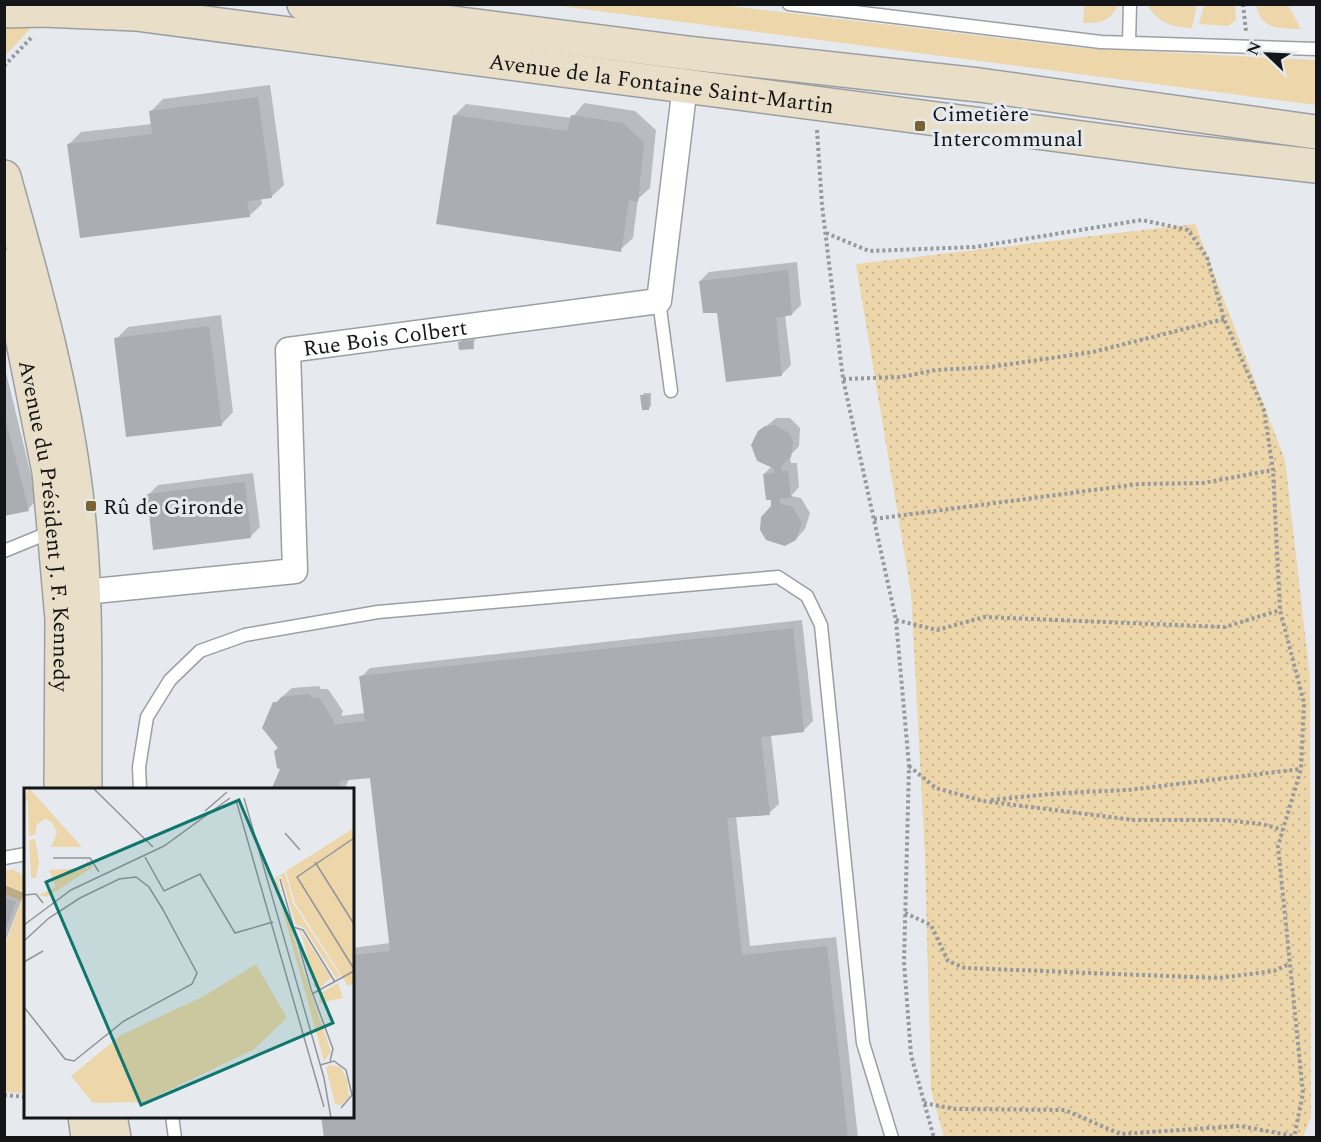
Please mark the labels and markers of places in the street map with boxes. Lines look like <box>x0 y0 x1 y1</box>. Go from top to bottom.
place label: Cimetière Intercommunal <box>932 98 1083 156</box>
marker: Cimetière Intercommunal <box>913 119 927 133</box>
place label: Rû de Gironde <box>103 491 244 524</box>
marker: Rû de Gironde <box>84 499 98 513</box>

